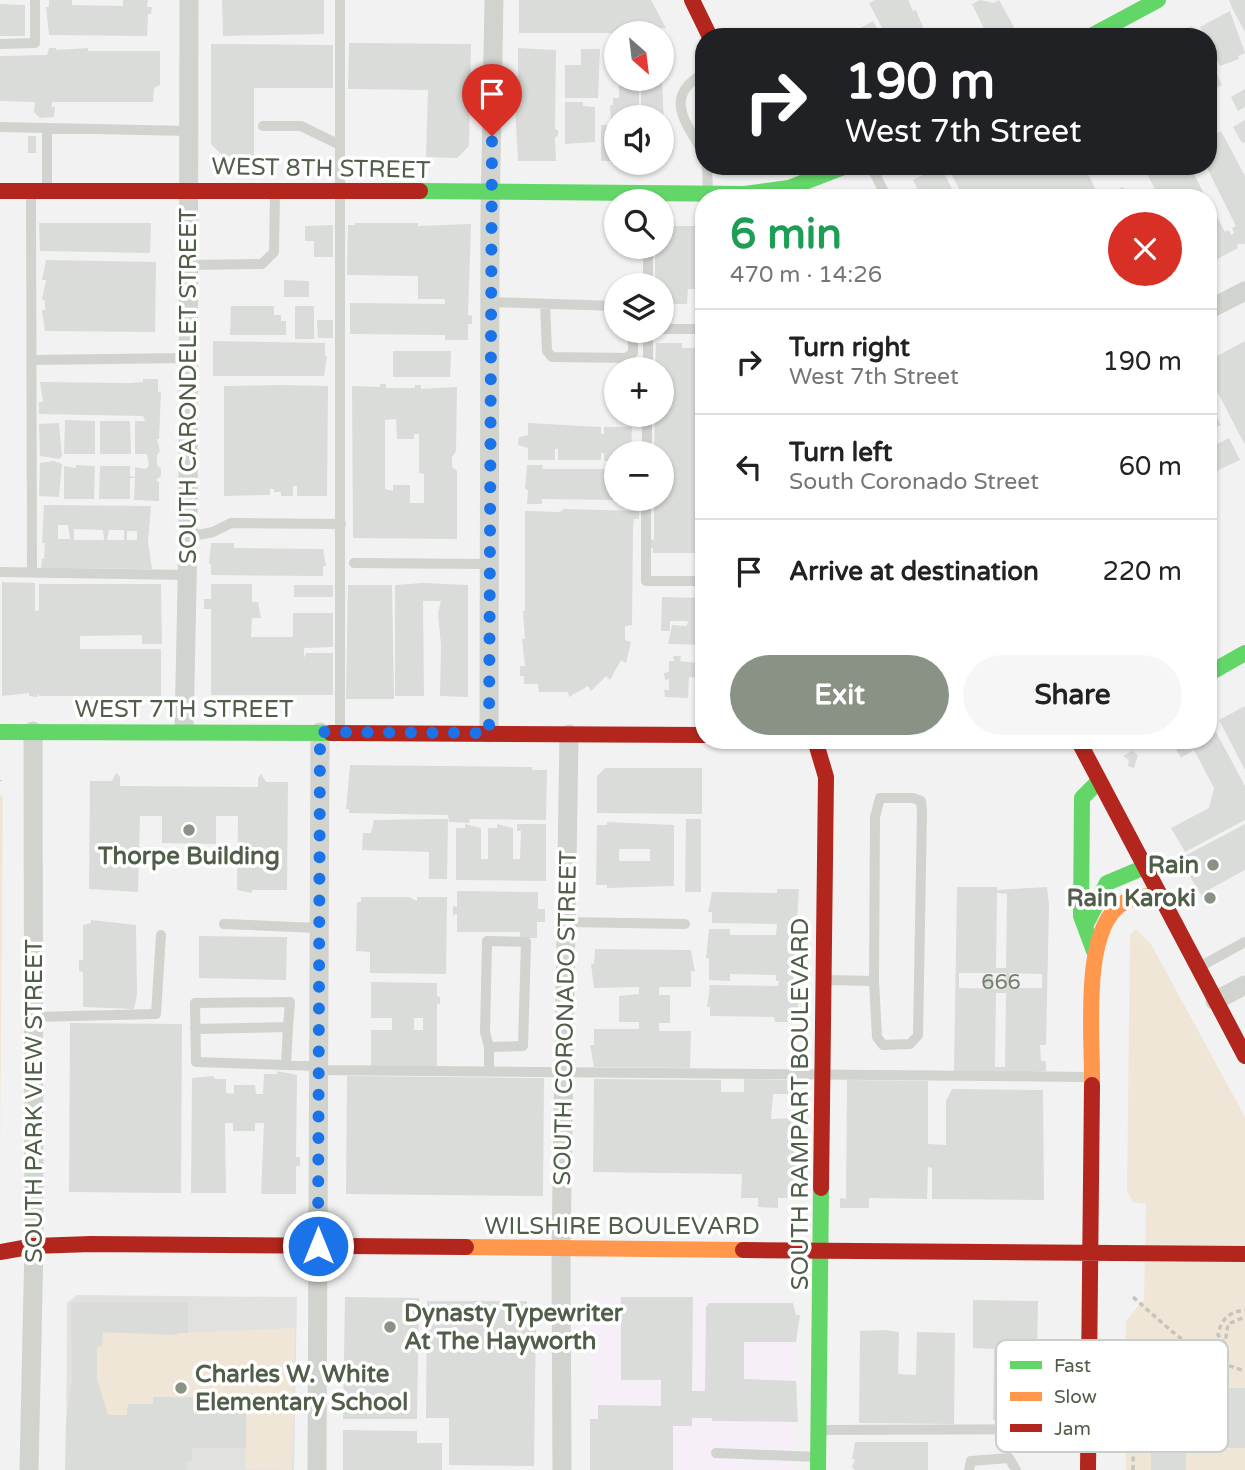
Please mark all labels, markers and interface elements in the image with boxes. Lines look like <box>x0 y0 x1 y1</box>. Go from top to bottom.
north arrow <box>604 21 674 91</box>
map controls <box>604 21 674 511</box>
text: 190 m <box>845 53 995 112</box>
icon: right <box>730 56 821 147</box>
pin <box>462 64 522 136</box>
icon: arrive <box>473 75 511 113</box>
button: sound <box>604 105 674 175</box>
text: West 7th Street <box>845 113 1081 151</box>
street label: WEST 8TH STREET <box>211 152 431 185</box>
button: search <box>604 189 674 259</box>
street label: SOUTH CARONDELET STREET <box>174 208 203 564</box>
text: 6 min <box>730 209 842 260</box>
button: close <box>1108 212 1182 286</box>
text: 470 m · 14:26 <box>730 261 882 289</box>
button: layers <box>604 273 674 343</box>
text: Turn right <box>789 332 910 363</box>
icon: right <box>730 343 768 381</box>
text: 190 m <box>1102 346 1182 377</box>
button: + <box>604 357 674 427</box>
text: West 7th Street <box>789 363 959 391</box>
text: Turn left <box>789 437 892 468</box>
button: − <box>604 441 674 511</box>
icon: left <box>730 448 768 486</box>
text: 60 m <box>1119 451 1182 482</box>
text: South Coronado Street <box>789 468 1039 496</box>
icon: arrive <box>730 553 768 591</box>
text: Arrive at destination <box>789 556 1039 587</box>
text: 220 m <box>1102 556 1182 587</box>
button: Exit <box>730 655 949 735</box>
button: Share <box>963 655 1182 735</box>
street label: WEST 7TH STREET <box>74 695 294 724</box>
marker: Thorpe Building <box>181 822 197 838</box>
place label: Thorpe Building <box>97 842 280 871</box>
street label: SOUTH CORONADO STREET <box>548 850 583 1186</box>
place label: Rain <box>1148 851 1199 880</box>
marker: Rain <box>1205 857 1221 873</box>
place label: Rain Karoki <box>1067 884 1196 913</box>
marker: Rain Karoki <box>1202 890 1218 906</box>
street label: SOUTH RAMPART BOULEVARD <box>786 918 815 1290</box>
street label: SOUTH PARK VIEW STREET <box>20 939 49 1263</box>
house number: 666 <box>981 970 1021 995</box>
position arrow <box>281 1209 355 1283</box>
street label: WILSHIRE BOULEVARD <box>484 1212 760 1241</box>
place label: Dynasty Typewriter At The Hayworth <box>404 1299 624 1356</box>
marker: Dynasty Typewriter At The Hayworth <box>382 1319 398 1335</box>
legend <box>996 1340 1228 1452</box>
text: Fast <box>1054 1355 1091 1377</box>
place label: Charles W. White Elementary School <box>195 1360 408 1417</box>
marker: Charles W. White Elementary School <box>173 1380 189 1396</box>
text: Slow <box>1054 1386 1097 1408</box>
text: Jam <box>1054 1418 1091 1440</box>

